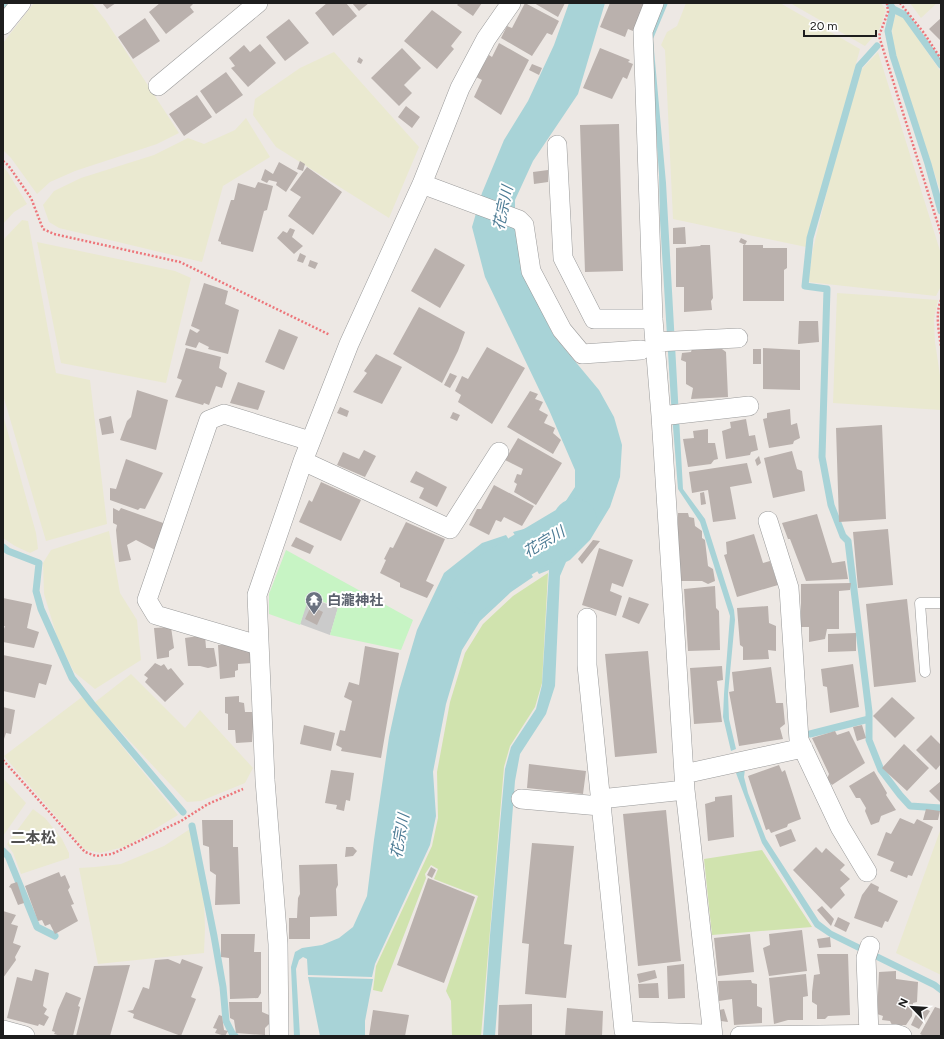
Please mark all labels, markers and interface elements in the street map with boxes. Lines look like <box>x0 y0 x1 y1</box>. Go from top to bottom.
scale bar <box>804 12 876 38</box>
text: 20 m <box>810 19 838 33</box>
water label: 花宗川 <box>490 182 517 232</box>
water label: 花宗川 <box>520 522 570 561</box>
temple icon: 白瀧神社 <box>304 590 324 615</box>
place label: 白瀧神社 <box>327 592 383 609</box>
water label: 花宗川 <box>387 810 413 860</box>
district label: 二本松 <box>10 829 56 847</box>
north arrow <box>892 987 932 1027</box>
text: N <box>896 996 911 1010</box>

